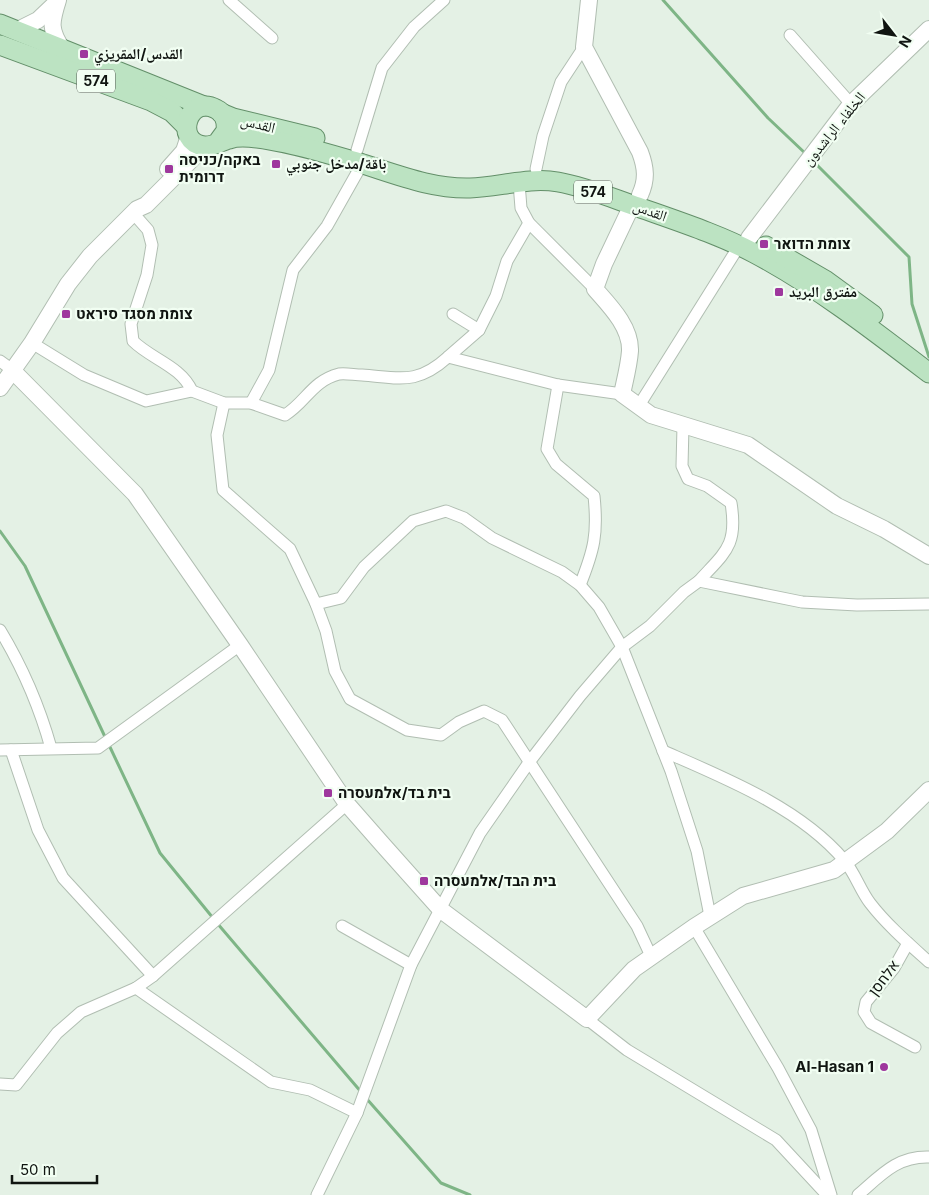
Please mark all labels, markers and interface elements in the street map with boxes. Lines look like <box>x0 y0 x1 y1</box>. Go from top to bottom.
north arrow <box>869 10 919 60</box>
text: N <box>896 33 916 51</box>
place label: القدس/المقريزي <box>94 44 183 66</box>
marker: القدس/المقريزي <box>78 48 90 60</box>
road number: 574 <box>77 70 115 92</box>
street label: الخلفاء الراشدون <box>798 88 870 170</box>
street label: القدس <box>239 110 277 138</box>
place label: באקה/כניסה דרומית <box>179 150 260 186</box>
place label: باقة/مدخل جنوبي <box>286 154 387 176</box>
marker: باقة/مدخل جنوبي <box>270 158 282 170</box>
marker: באקה/כניסה דרומית <box>163 163 175 175</box>
road number: 574 <box>574 180 612 203</box>
street label: القدس <box>630 196 670 226</box>
place label: צומת הדואר <box>774 234 851 253</box>
marker: צומת הדואר <box>758 238 770 250</box>
place label: مفترق البريد <box>789 282 857 301</box>
marker: مفترق البريد <box>773 286 785 298</box>
place label: צומת מסגד סיראט <box>76 304 193 323</box>
marker: צומת מסגד סיראט <box>60 308 72 320</box>
place label: בית בד/אלמעסרה <box>338 783 451 802</box>
marker: בית בד/אלמעסרה <box>322 787 334 799</box>
place label: בית הבד/אלמעסרה <box>434 871 556 890</box>
marker: בית הבד/אלמעסרה <box>418 875 430 887</box>
street label: אלחסן <box>864 956 903 1000</box>
place label: Al-Hasan 1 <box>795 1057 874 1076</box>
marker: Al-Hasan 1 <box>878 1061 890 1073</box>
scale bar <box>12 1152 98 1184</box>
text: 50 m <box>20 1160 56 1179</box>

